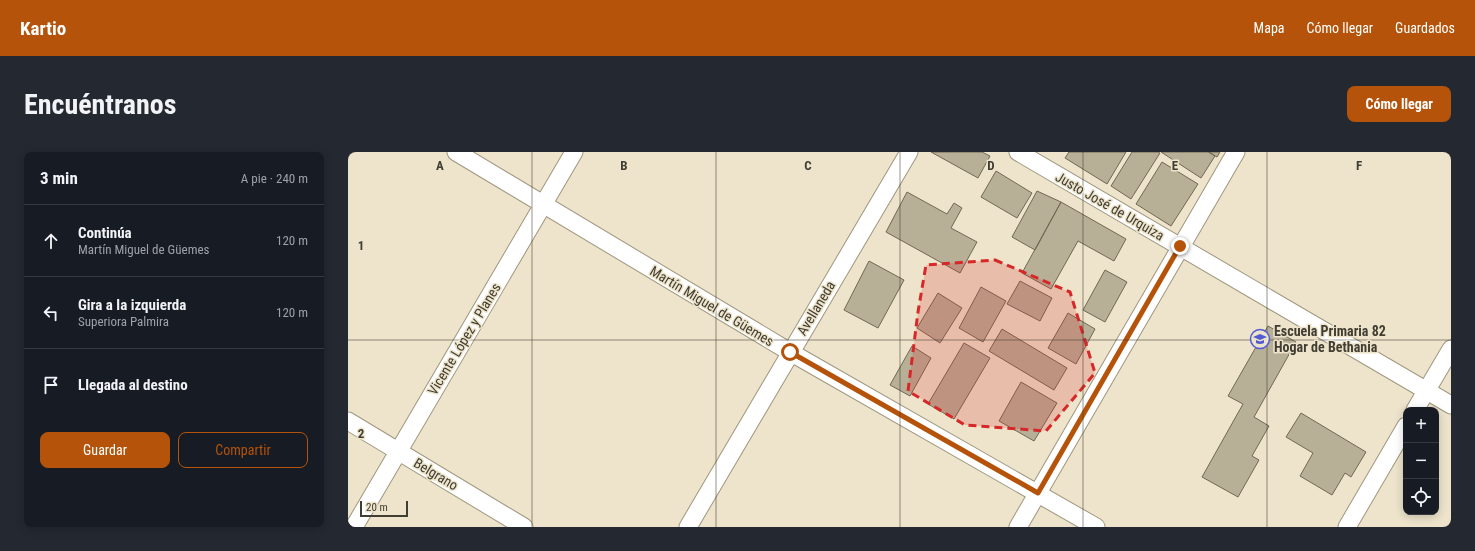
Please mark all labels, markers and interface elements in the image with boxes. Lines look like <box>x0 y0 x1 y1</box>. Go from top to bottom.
text: Kartio <box>20 17 66 40</box>
text: Mapa <box>1254 20 1285 36</box>
text: Cómo llegar <box>1307 20 1373 36</box>
text: Guardados <box>1395 20 1455 36</box>
button: Cómo llegar <box>1347 86 1451 122</box>
text: Encuéntranos <box>24 88 176 121</box>
text: A <box>436 158 444 173</box>
text: B <box>620 158 628 173</box>
text: C <box>804 158 812 173</box>
text: D <box>987 158 995 173</box>
text: E <box>1172 158 1179 173</box>
text: F <box>1356 158 1362 173</box>
text: 3 min <box>40 168 78 188</box>
street label: Justo José de Urquiza <box>1053 168 1167 244</box>
text: A pie · 240 m <box>241 171 308 186</box>
text: Continúa <box>78 224 132 242</box>
icon: ahead <box>40 230 62 252</box>
text: 120 m <box>276 233 308 248</box>
route end <box>1171 237 1189 255</box>
text: 1 <box>358 238 364 253</box>
text: Martín Miguel de Güemes <box>78 242 209 257</box>
street label: Martín Miguel de Güemes <box>647 263 777 349</box>
street label: Avellaneda <box>794 278 838 338</box>
street label: Vicente López y Planes <box>424 280 504 398</box>
text: Gira a la izquierda <box>78 296 186 314</box>
icon: left <box>40 302 62 324</box>
text: 120 m <box>276 305 308 320</box>
text: Superiora Palmira <box>78 314 169 329</box>
place label: Escuela Primaria 82 Hogar de Bethania <box>1274 323 1386 355</box>
school or university icon: Escuela Primaria 82 Hogar de Bethania <box>1249 328 1271 350</box>
route start <box>781 343 799 361</box>
icon: arrive <box>40 374 62 396</box>
text: Llegada al destino <box>78 376 188 394</box>
map controls <box>1403 407 1439 515</box>
button: + <box>1403 407 1439 443</box>
text: 2 <box>358 426 365 441</box>
button: Guardar <box>40 432 170 468</box>
button: Compartir <box>178 432 308 468</box>
button: − <box>1403 443 1439 479</box>
street label: Belgrano <box>411 455 461 493</box>
button: locate <box>1403 479 1439 515</box>
scale bar <box>360 499 408 518</box>
text: 20 m <box>366 501 388 514</box>

